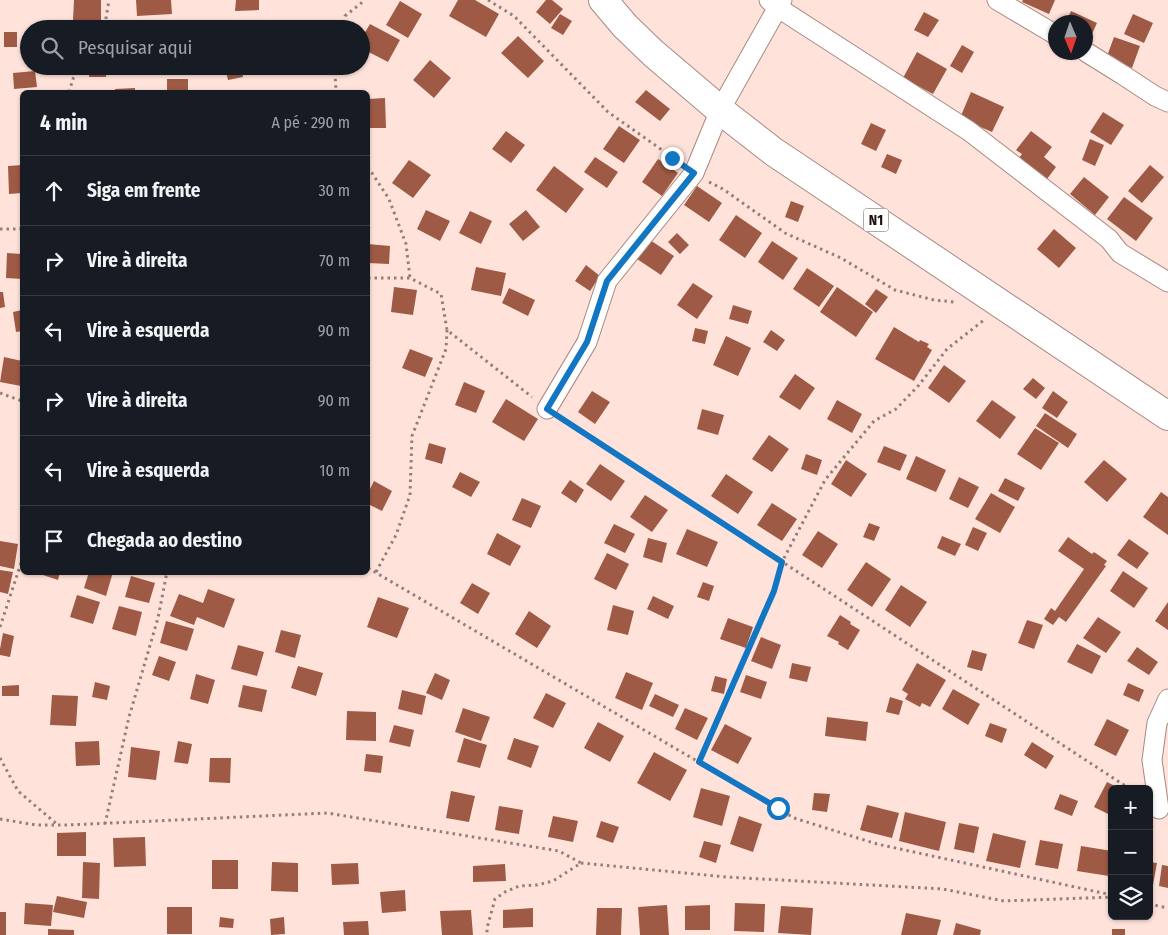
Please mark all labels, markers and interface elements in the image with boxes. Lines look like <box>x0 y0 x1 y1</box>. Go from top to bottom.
north arrow <box>1048 15 1093 60</box>
search box <box>20 20 370 75</box>
icon: search <box>38 34 66 62</box>
text: Pesquisar aqui <box>78 36 192 59</box>
text: 4 min <box>40 110 88 136</box>
text: A pé · 290 m <box>271 113 350 132</box>
route end <box>661 147 684 170</box>
icon: ahead <box>40 177 68 205</box>
text: Siga em frente <box>87 179 201 202</box>
text: 30 m <box>318 181 350 200</box>
road number: N1 <box>864 208 888 232</box>
icon: right <box>40 247 68 275</box>
text: Vire à direita <box>87 249 188 272</box>
text: 70 m <box>319 251 350 270</box>
icon: left <box>40 317 68 345</box>
text: Vire à esquerda <box>87 319 209 342</box>
text: 90 m <box>318 321 350 340</box>
icon: right <box>40 387 68 415</box>
text: Vire à direita <box>87 389 188 412</box>
text: 90 m <box>318 391 350 410</box>
icon: left <box>40 457 68 485</box>
text: Vire à esquerda <box>87 459 209 482</box>
text: 10 m <box>319 461 350 480</box>
icon: arrive <box>40 527 68 555</box>
text: Chegada ao destino <box>87 529 242 552</box>
map controls <box>1108 785 1153 920</box>
button: + <box>1108 785 1153 830</box>
route start <box>767 797 790 820</box>
button: − <box>1108 830 1153 875</box>
button: layers <box>1108 875 1153 920</box>

